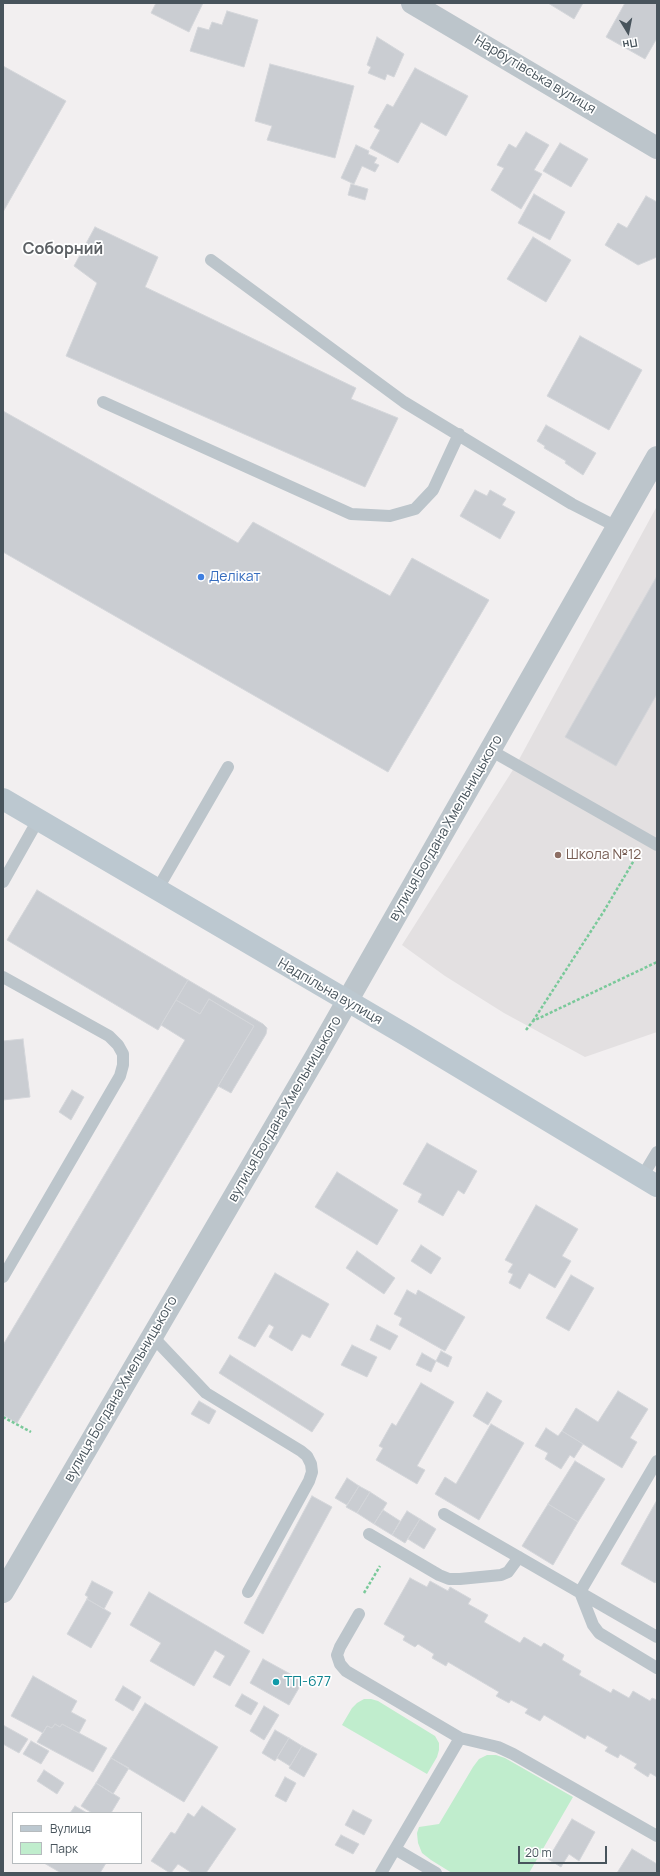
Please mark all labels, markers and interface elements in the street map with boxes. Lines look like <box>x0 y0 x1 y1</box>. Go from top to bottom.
north arrow <box>608 12 648 52</box>
street label: Нарбутівська вулиця <box>471 32 599 118</box>
text: Пн <box>622 36 639 53</box>
district label: Соборний <box>23 240 103 260</box>
place label: Делікат <box>209 569 261 585</box>
marker: Делікат <box>196 572 206 582</box>
street label: вулиця Богдана Хмельницького <box>386 732 506 924</box>
place label: Школа №12 <box>566 847 641 863</box>
marker: Школа №12 <box>553 850 563 860</box>
street label: Надпільна вулиця <box>275 955 385 1029</box>
street label: вулиця Богдана Хмельницького <box>225 1013 345 1205</box>
street label: вулиця Богдана Хмельницького <box>61 1293 181 1485</box>
place label: ТП-677 <box>284 1674 331 1690</box>
marker: ТП-677 <box>271 1677 281 1687</box>
legend <box>12 1812 142 1864</box>
text: Вулиця <box>50 1820 91 1837</box>
scale bar <box>520 1838 609 1864</box>
text: Парк <box>50 1840 78 1857</box>
text: 20 m <box>525 1844 552 1861</box>

